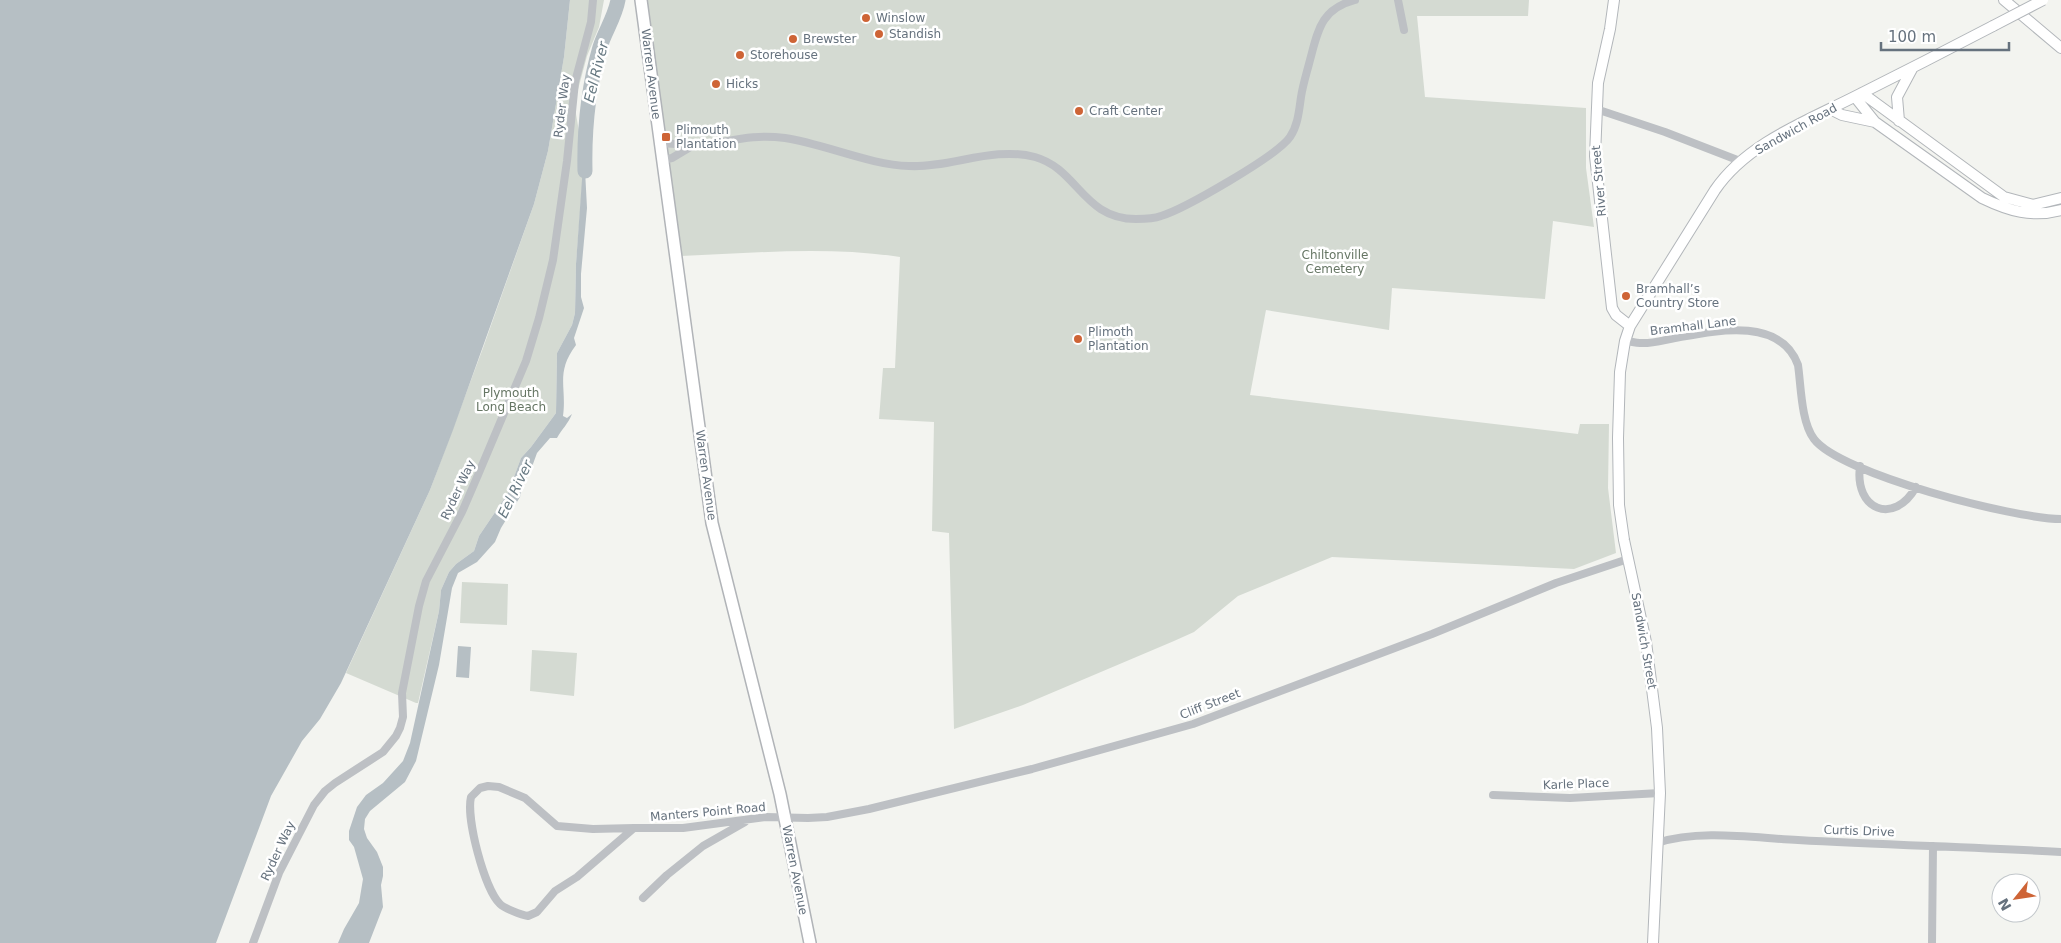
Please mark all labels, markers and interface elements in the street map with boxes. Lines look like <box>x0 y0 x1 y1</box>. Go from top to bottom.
place label: Winslow <box>876 11 925 25</box>
marker: Winslow <box>860 12 872 24</box>
scale bar <box>1881 20 2008 52</box>
place label: Standish <box>889 27 941 41</box>
street label: Warren Avenue <box>638 28 664 120</box>
marker: Standish <box>873 28 885 40</box>
text: 100 m <box>1888 28 1936 46</box>
place label: Brewster <box>803 32 856 46</box>
marker: Brewster <box>787 33 799 45</box>
water label: Eel River <box>581 39 612 104</box>
place label: Storehouse <box>750 48 818 62</box>
marker: Storehouse <box>734 49 746 61</box>
street label: Ryder Way <box>551 73 573 139</box>
place label: Hicks <box>726 77 758 91</box>
marker: Hicks <box>710 78 722 90</box>
street label: Sandwich Road <box>1753 101 1839 157</box>
place label: Craft Center <box>1089 104 1163 118</box>
marker: Craft Center <box>1073 105 1085 117</box>
place label: Plimouth Plantation <box>676 123 737 151</box>
marker: Plimouth Plantation <box>660 131 672 143</box>
street label: River Street <box>1589 145 1609 217</box>
park label: Chiltonville Cemetery <box>1302 248 1368 276</box>
place label: Bramhall’s Country Store <box>1636 282 1719 310</box>
marker: Bramhall’s Country Store <box>1620 290 1632 302</box>
street label: Bramhall Lane <box>1649 314 1737 338</box>
place label: Plimoth Plantation <box>1088 325 1149 353</box>
marker: Plimoth Plantation <box>1072 333 1084 345</box>
park label: Plymouth Long Beach <box>476 386 546 414</box>
street label: Warren Avenue <box>693 429 719 521</box>
water label: Eel River <box>494 456 536 520</box>
street label: Ryder Way <box>438 458 478 522</box>
street label: Sandwich Street <box>1629 592 1659 691</box>
street label: Cliff Street <box>1178 686 1242 722</box>
street label: Karle Place <box>1543 776 1609 792</box>
street label: Manters Point Road <box>650 800 766 824</box>
street label: Ryder Way <box>258 819 298 883</box>
street label: Curtis Drive <box>1823 823 1895 839</box>
street label: Warren Avenue <box>779 824 811 916</box>
north arrow <box>1991 873 2041 923</box>
text: N <box>1995 895 2015 914</box>

